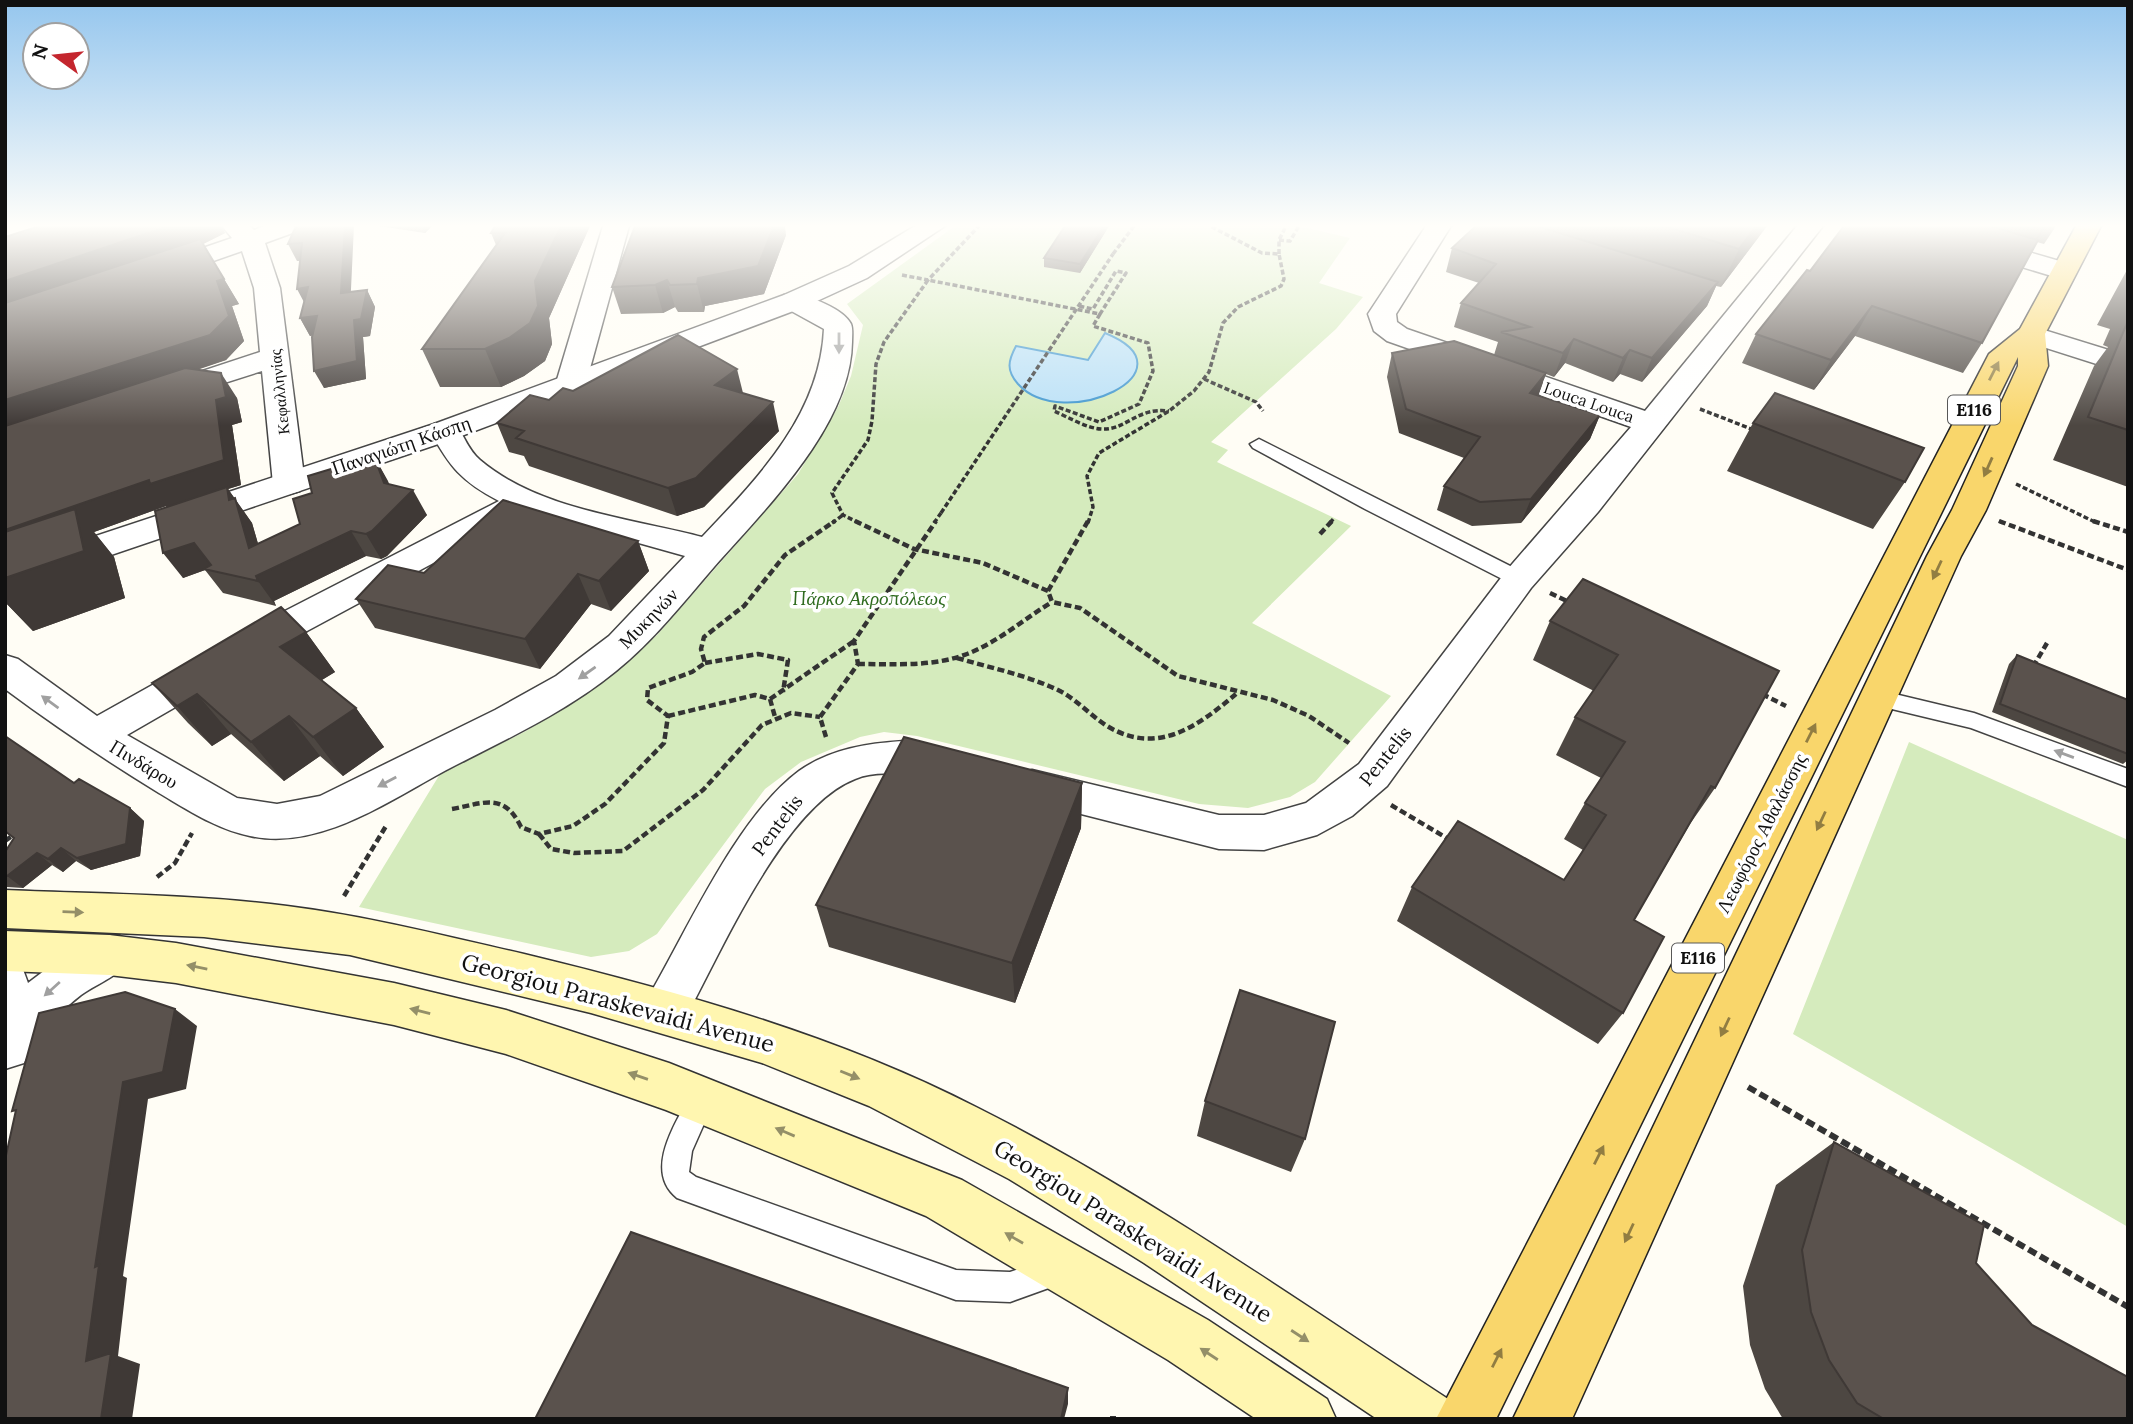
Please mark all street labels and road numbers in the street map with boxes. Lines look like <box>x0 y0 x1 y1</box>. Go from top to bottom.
street label: Κεφαλληνίας <box>264 348 293 436</box>
street label: Louca Louca <box>1541 377 1637 427</box>
road number: E116 <box>1948 396 2000 424</box>
street label: Παναγιώτη Κάσπη <box>328 410 474 480</box>
street label: Μυκηνών <box>613 582 683 653</box>
street label: Pentelis <box>1354 721 1416 791</box>
street label: Πινδάρου <box>105 734 183 794</box>
street label: Λεωφόρος Αθαλάσσης <box>1710 749 1812 917</box>
street label: Pentelis <box>746 790 808 860</box>
road number: E116 <box>1672 944 1724 973</box>
street label: Georgiou Paraskevaidi Avenue <box>459 947 778 1058</box>
street label: Georgiou Paraskevaidi Avenue <box>989 1133 1278 1328</box>

